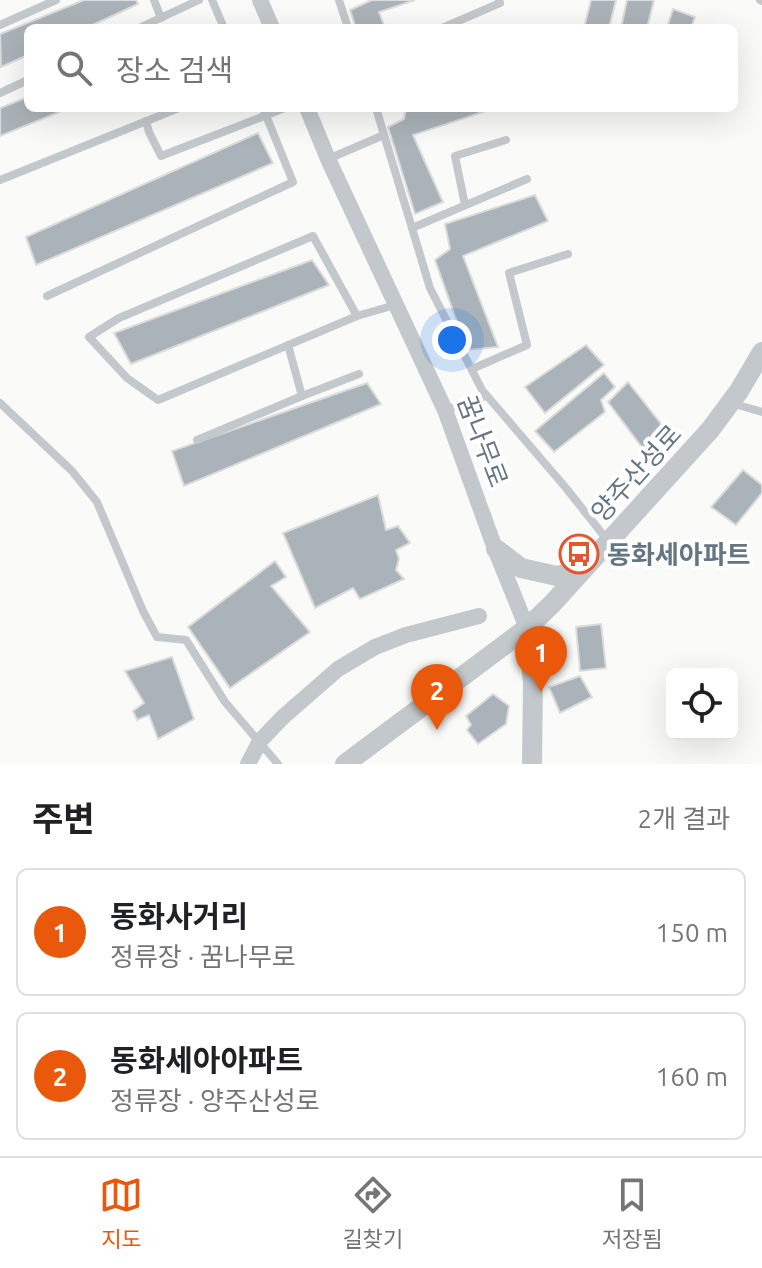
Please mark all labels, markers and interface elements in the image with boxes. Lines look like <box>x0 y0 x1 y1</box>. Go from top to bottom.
search box <box>24 24 738 112</box>
icon: search <box>52 46 96 90</box>
text: 장소 검색 <box>116 53 233 87</box>
your location <box>432 320 472 360</box>
street label: 꿈나무로 <box>452 391 514 491</box>
street label: 양주산성로 <box>585 419 687 527</box>
bus stop icon: 동화세아파트 <box>558 533 600 575</box>
place label: 동화세아파트 <box>607 540 751 569</box>
pin: 1 <box>515 626 567 692</box>
pin: 2 <box>411 664 463 730</box>
map controls <box>666 668 738 740</box>
button: locate <box>666 668 738 740</box>
text: 주변 <box>32 799 95 837</box>
text: 2개 결과 <box>638 804 730 833</box>
text: 동화사거리 <box>110 899 248 933</box>
text: 1 <box>53 918 67 947</box>
text: 150 m <box>656 918 728 947</box>
text: 정류장 · 꿈나무로 <box>110 942 296 971</box>
text: 동화세아아파트 <box>110 1043 303 1077</box>
text: 2 <box>53 1062 67 1091</box>
text: 160 m <box>656 1062 728 1091</box>
text: 정류장 · 양주산성로 <box>110 1086 320 1115</box>
tab: 지도 <box>99 1173 143 1253</box>
tab: 길찾기 <box>342 1173 403 1253</box>
tab: 저장됨 <box>602 1173 663 1253</box>

